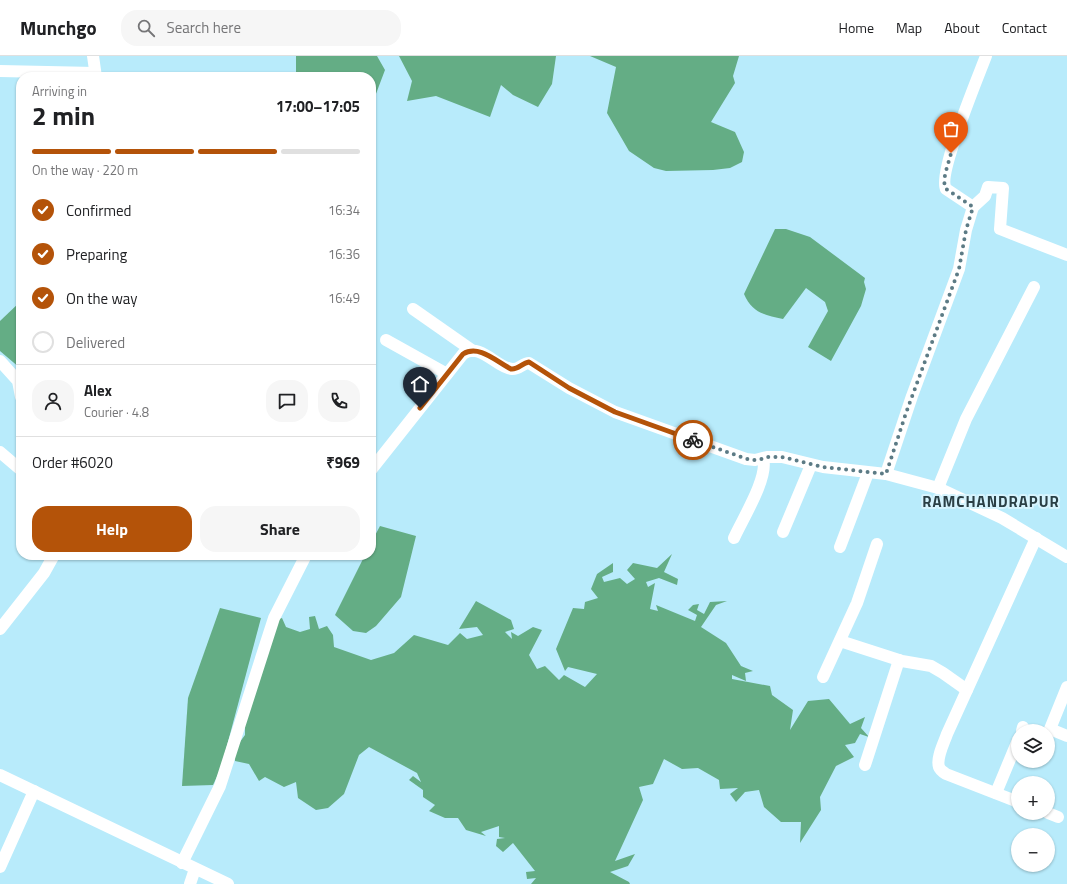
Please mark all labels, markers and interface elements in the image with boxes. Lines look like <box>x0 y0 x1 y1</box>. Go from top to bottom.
search box <box>121 10 401 46</box>
text: Munchgo <box>20 13 97 42</box>
text: Search here <box>167 16 241 39</box>
icon: search <box>135 17 157 39</box>
text: Home <box>839 17 874 38</box>
text: Map <box>896 17 922 38</box>
text: About <box>944 17 980 38</box>
text: Contact <box>1002 17 1047 38</box>
text: Arriving in <box>32 81 87 101</box>
text: 17:00–17:05 <box>276 95 360 118</box>
text: 2 min <box>32 96 95 135</box>
pin <box>934 112 968 153</box>
icon: bag <box>940 118 962 140</box>
text: On the way · 220 m <box>32 160 138 180</box>
icon: check <box>32 199 54 221</box>
text: Confirmed <box>66 199 131 222</box>
text: 16:34 <box>328 200 360 220</box>
icon: check <box>32 243 54 265</box>
text: Preparing <box>66 243 127 266</box>
text: 16:36 <box>328 244 360 264</box>
icon: check <box>32 287 54 309</box>
text: On the way <box>66 287 138 310</box>
text: 16:49 <box>328 288 360 308</box>
text: Delivered <box>66 331 125 354</box>
pin <box>403 367 437 408</box>
icon: home <box>409 373 431 395</box>
text: Alex <box>84 379 112 402</box>
button: person <box>32 380 74 422</box>
button: chat <box>266 380 308 422</box>
button: phone <box>318 380 360 422</box>
text: Courier · 4.8 <box>84 402 149 422</box>
courier <box>673 420 713 460</box>
icon: bike <box>682 429 704 451</box>
text: Order #6020 <box>32 451 113 474</box>
text: ₹969 <box>326 451 360 474</box>
district label: RAMCHANDRAPUR <box>922 490 1060 513</box>
button: Help <box>32 506 192 552</box>
button: Share <box>200 506 360 552</box>
map controls <box>1011 724 1055 872</box>
button: layers <box>1011 724 1055 768</box>
button: + <box>1011 776 1055 820</box>
button: − <box>1011 828 1055 872</box>

